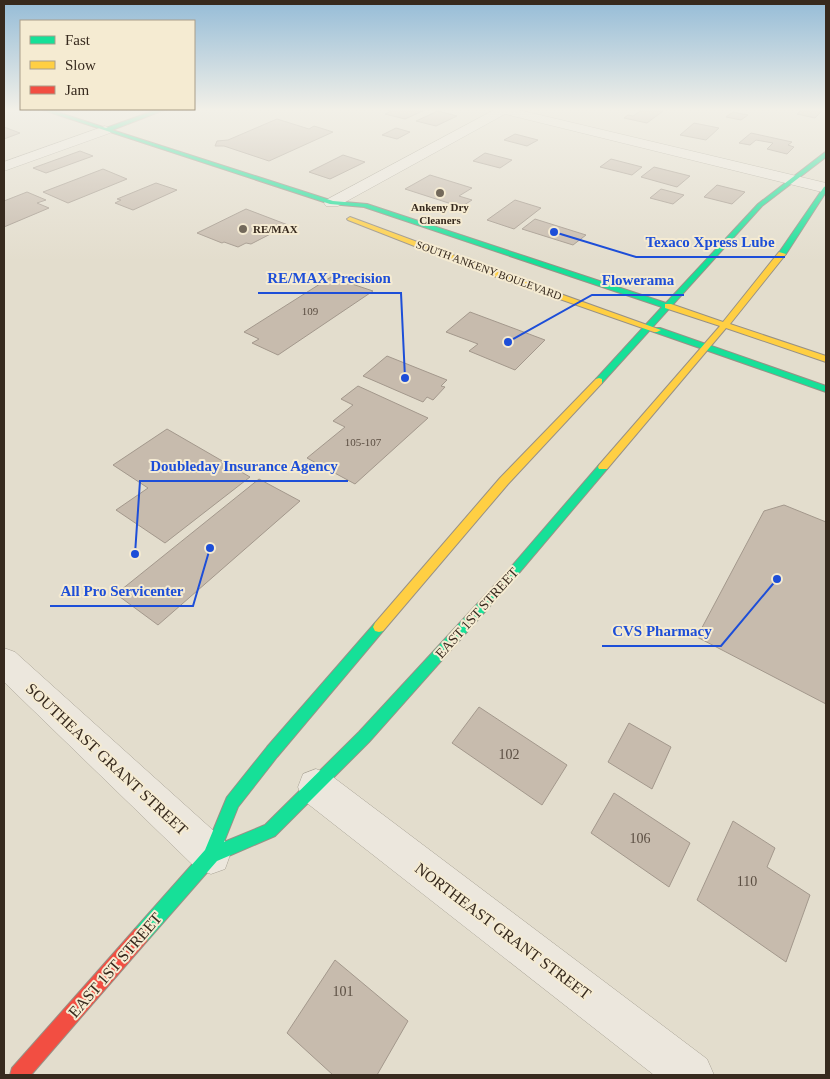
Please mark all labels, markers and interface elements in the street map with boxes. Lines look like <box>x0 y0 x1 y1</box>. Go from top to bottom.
legend <box>20 20 195 110</box>
text: Fast <box>65 32 91 48</box>
text: Slow <box>65 57 96 73</box>
text: Jam <box>65 82 89 98</box>
marker: Ankeny Dry Cleaners <box>434 187 446 199</box>
place label: Ankeny Dry Cleaners <box>411 201 469 226</box>
marker: RE/MAX <box>237 223 249 235</box>
place label: RE/MAX <box>253 223 298 235</box>
callout: Texaco Xpress Lube <box>636 227 785 257</box>
text: Texaco Xpress Lube <box>645 234 775 250</box>
street label: SOUTH ANKENY BOULEVARD <box>415 238 563 302</box>
callout: RE/MAX Precision <box>258 263 401 293</box>
callout: Flowerama <box>592 265 684 295</box>
text: RE/MAX Precision <box>267 270 391 286</box>
text: Flowerama <box>602 272 675 288</box>
house number: 109 <box>302 305 319 317</box>
house number: 105-107 <box>345 436 382 448</box>
callout: Doubleday Insurance Agency <box>140 451 348 481</box>
text: Doubleday Insurance Agency <box>150 458 338 474</box>
street label: EAST 1ST STREET <box>433 564 522 661</box>
callout: All Pro Servicenter <box>50 576 193 606</box>
text: All Pro Servicenter <box>60 583 184 599</box>
callout: CVS Pharmacy <box>602 616 721 646</box>
text: CVS Pharmacy <box>612 623 712 639</box>
street label: SOUTHEAST GRANT STREET <box>23 680 191 839</box>
house number: 102 <box>499 747 520 762</box>
house number: 106 <box>630 831 651 846</box>
street label: NORTHEAST GRANT STREET <box>412 859 594 1003</box>
house number: 110 <box>737 874 757 889</box>
street label: EAST 1ST STREET <box>65 909 165 1021</box>
house number: 101 <box>333 984 354 999</box>

